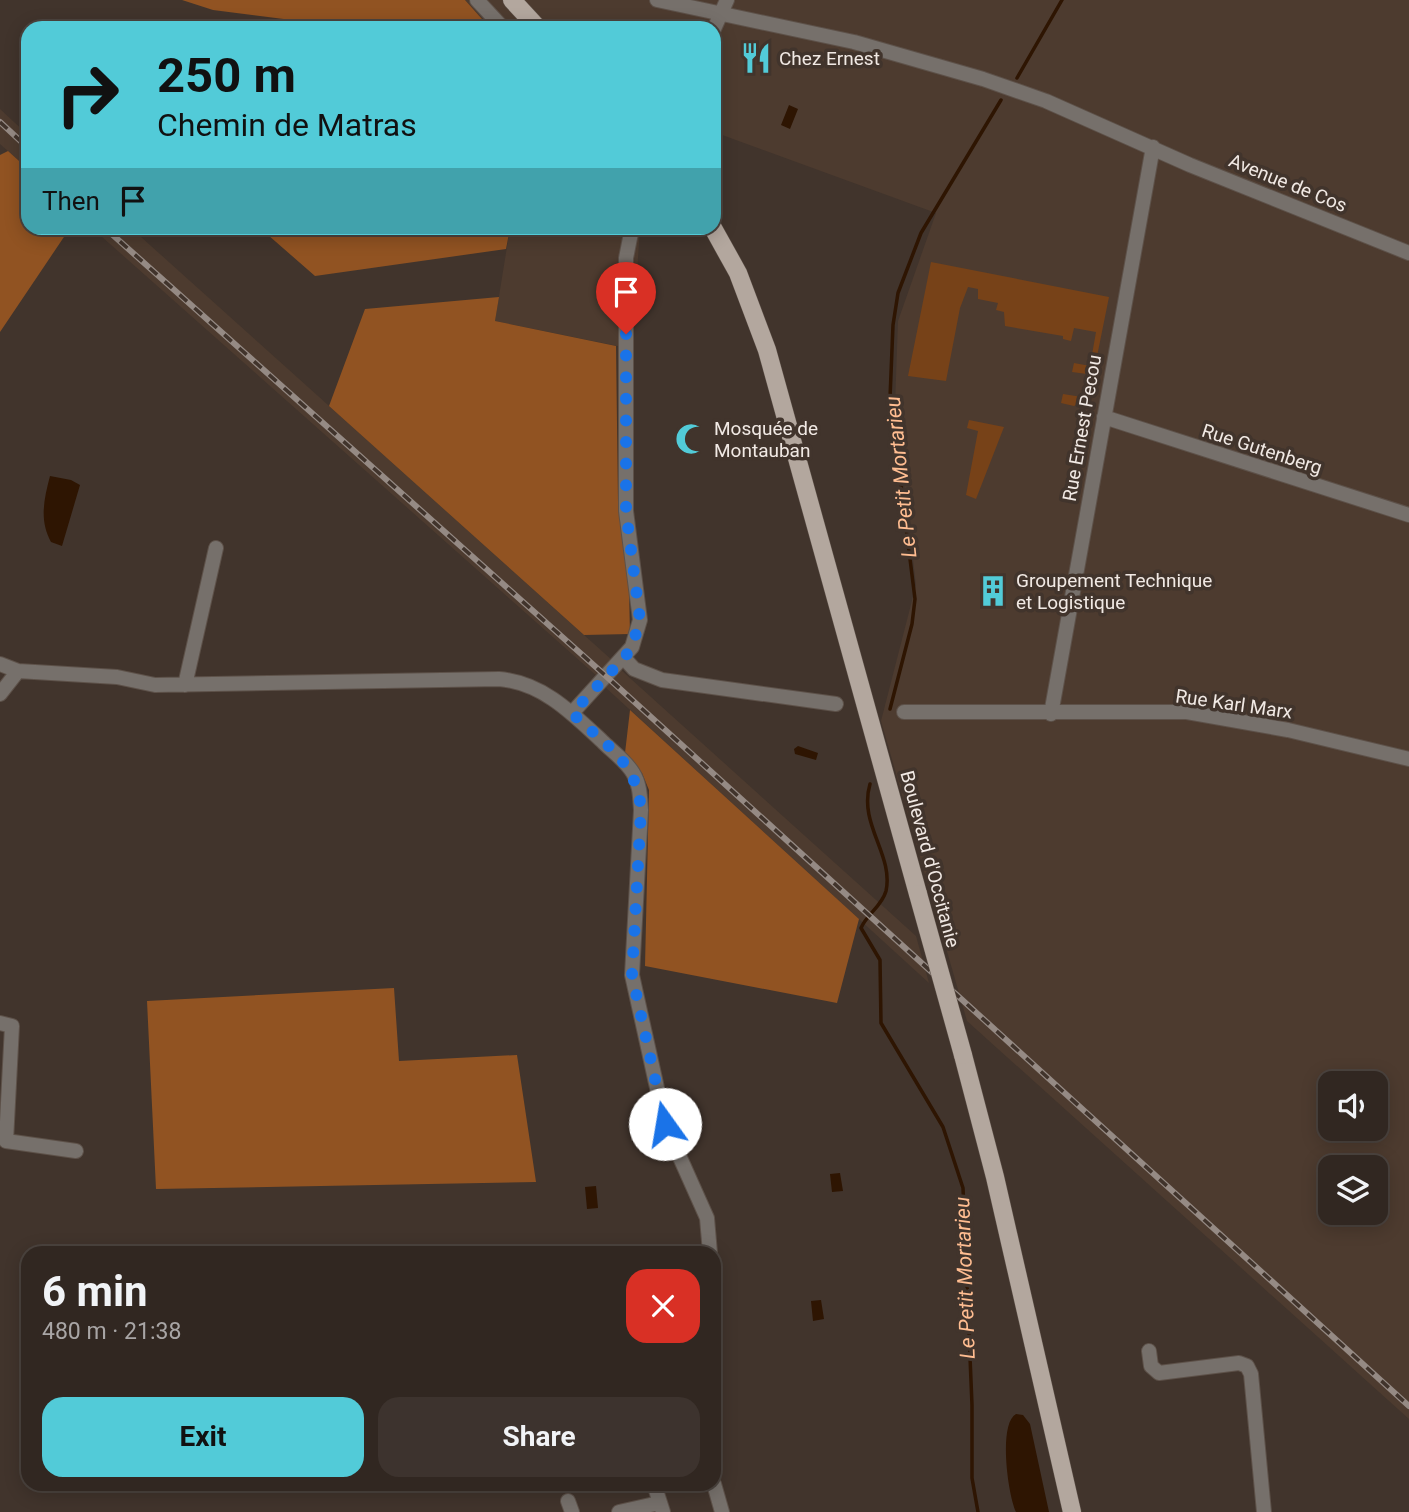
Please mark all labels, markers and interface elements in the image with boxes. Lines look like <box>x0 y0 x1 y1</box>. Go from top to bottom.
restaurant icon: Chez Ernest <box>739 41 773 75</box>
text: 250 m <box>157 47 296 104</box>
place label: Chez Ernest <box>779 47 880 70</box>
icon: right <box>42 49 133 140</box>
text: Chemin de Matras <box>157 106 417 144</box>
street label: Avenue de Cos <box>1226 149 1350 217</box>
icon: arrive <box>114 182 152 220</box>
text: Then <box>42 186 100 216</box>
pin <box>596 262 656 334</box>
icon: arrive <box>607 273 645 311</box>
street label: Rue Ernest Pecou <box>1058 353 1106 503</box>
water label: Le Petit Mortarieu <box>881 395 921 559</box>
place label: Mosquée de Montauban <box>714 417 818 462</box>
street label: Rue Gutenberg <box>1199 419 1325 479</box>
mosque icon: Mosquée de Montauban <box>674 422 708 456</box>
place label: Groupement Technique et Logistique <box>1016 569 1212 614</box>
building icon: Groupement Technique et Logistique <box>976 574 1010 608</box>
street label: Rue Karl Marx <box>1174 684 1294 724</box>
street label: Boulevard d'Occitanie <box>895 768 965 950</box>
map controls <box>1318 1071 1388 1225</box>
button: sound <box>1318 1071 1388 1141</box>
position arrow <box>628 1087 702 1161</box>
button: layers <box>1318 1155 1388 1225</box>
water label: Le Petit Mortarieu <box>950 1196 980 1360</box>
text: 6 min <box>42 1267 148 1316</box>
button: close <box>626 1269 700 1343</box>
text: 480 m · 21:38 <box>42 1318 181 1345</box>
button: Exit <box>42 1397 364 1477</box>
button: Share <box>378 1397 700 1477</box>

